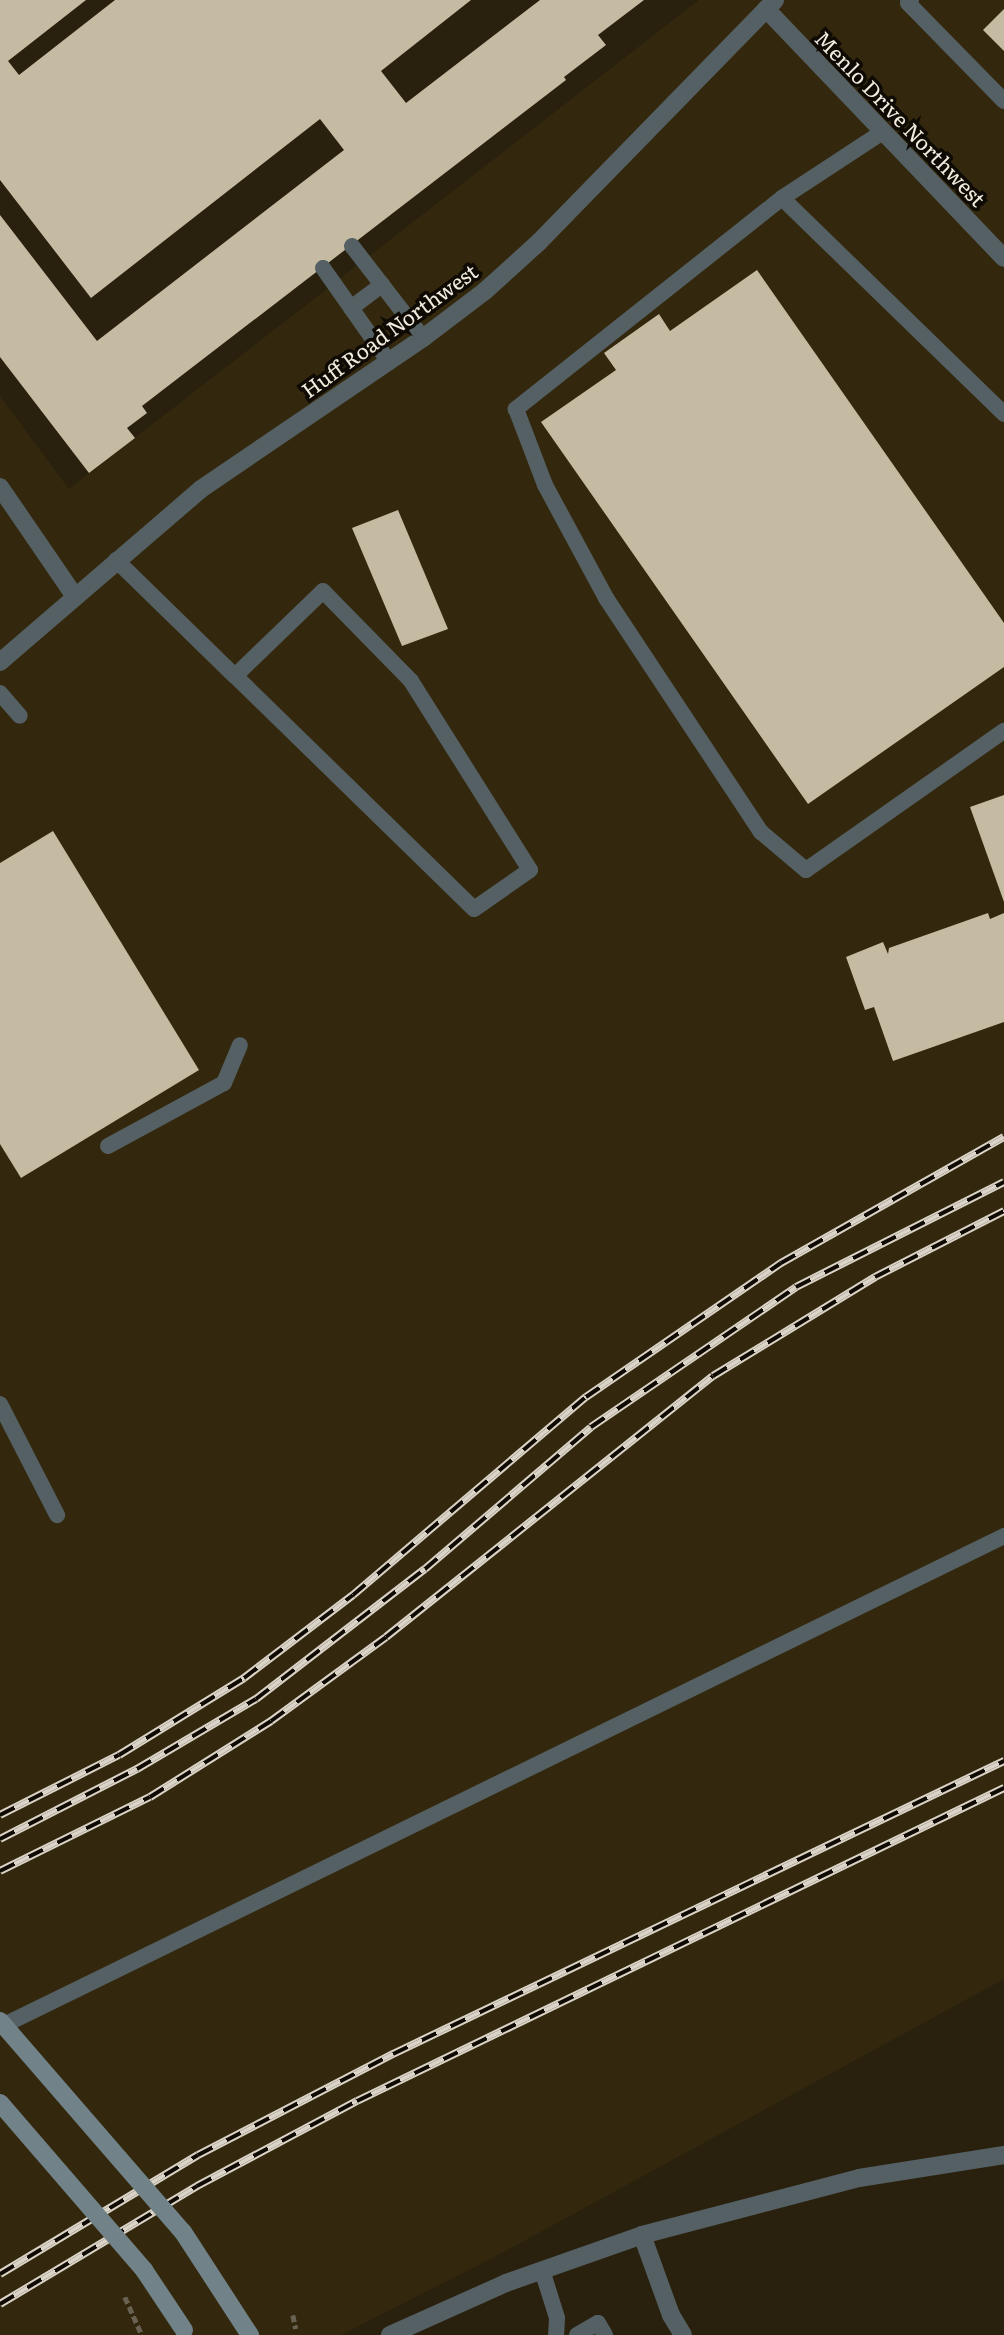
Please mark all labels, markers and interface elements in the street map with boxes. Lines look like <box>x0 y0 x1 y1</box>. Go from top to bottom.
street label: Menlo Drive Northwest <box>811 25 991 211</box>
street label: Huff Road Northwest <box>296 258 482 402</box>

